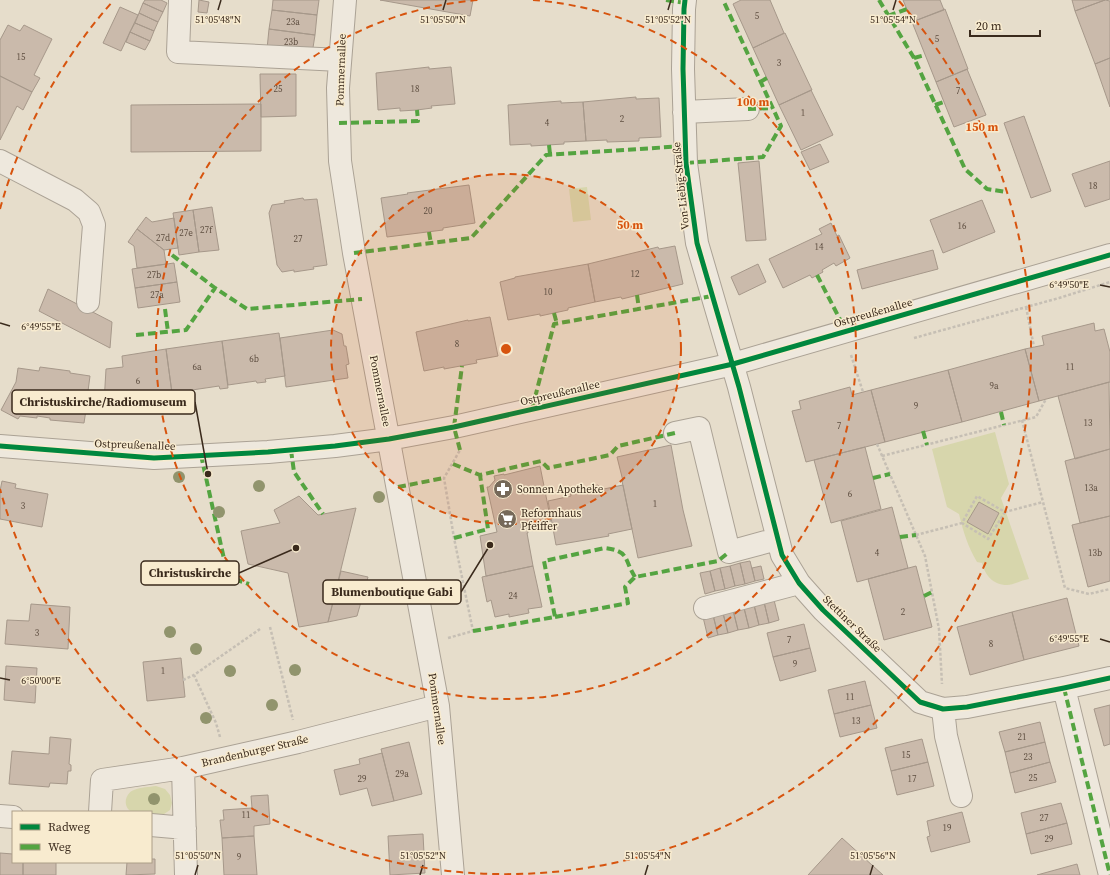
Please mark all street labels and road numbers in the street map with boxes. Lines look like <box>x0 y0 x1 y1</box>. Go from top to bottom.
street label: Pommernallee <box>332 33 350 106</box>
street label: Von-Liebig-Straße <box>669 141 693 231</box>
street label: Ostpreußenallee <box>832 294 914 331</box>
street label: Pommernallee <box>366 354 394 428</box>
street label: Ostpreußenallee <box>519 376 602 409</box>
street label: Ostpreußenallee <box>94 436 176 454</box>
street label: Stettiner Straße <box>819 592 885 656</box>
street label: Pommernallee <box>425 672 450 746</box>
street label: Brandenburger Straße <box>200 731 310 771</box>

